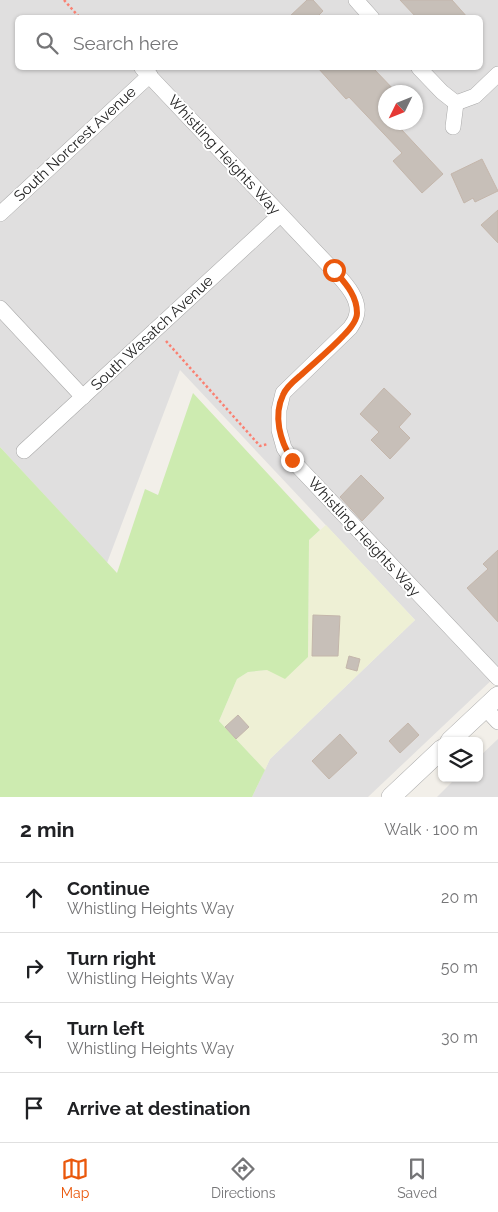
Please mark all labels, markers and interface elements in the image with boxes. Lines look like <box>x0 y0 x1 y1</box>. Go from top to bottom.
search box <box>15 15 483 70</box>
icon: search <box>33 29 61 57</box>
text: Search here <box>73 32 179 54</box>
street label: South Norcrest Avenue <box>10 83 140 205</box>
north arrow <box>378 85 423 130</box>
street label: Whistling Heights Way <box>164 92 284 218</box>
route start <box>323 259 346 282</box>
street label: South Wasatch Avenue <box>87 272 217 394</box>
route end <box>281 449 304 472</box>
street label: Whistling Heights Way <box>304 474 424 600</box>
map controls <box>438 737 483 782</box>
button: layers <box>438 737 483 782</box>
text: 2 min <box>20 817 74 842</box>
text: Walk · 100 m <box>384 820 478 839</box>
text: Continue <box>67 877 150 899</box>
icon: ahead <box>20 884 48 912</box>
text: 20 m <box>441 888 478 907</box>
text: Whistling Heights Way <box>67 899 234 918</box>
text: Turn right <box>67 947 156 969</box>
icon: right <box>20 954 48 982</box>
text: 50 m <box>441 958 478 977</box>
text: Whistling Heights Way <box>67 969 234 988</box>
text: Turn left <box>67 1017 144 1039</box>
icon: left <box>20 1024 48 1052</box>
text: 30 m <box>441 1028 478 1047</box>
text: Whistling Heights Way <box>67 1039 234 1058</box>
icon: arrive <box>20 1094 48 1122</box>
text: Arrive at destination <box>67 1097 251 1119</box>
tab: Map <box>61 1155 89 1201</box>
tab: Directions <box>211 1155 276 1201</box>
tab: Saved <box>397 1155 437 1201</box>

